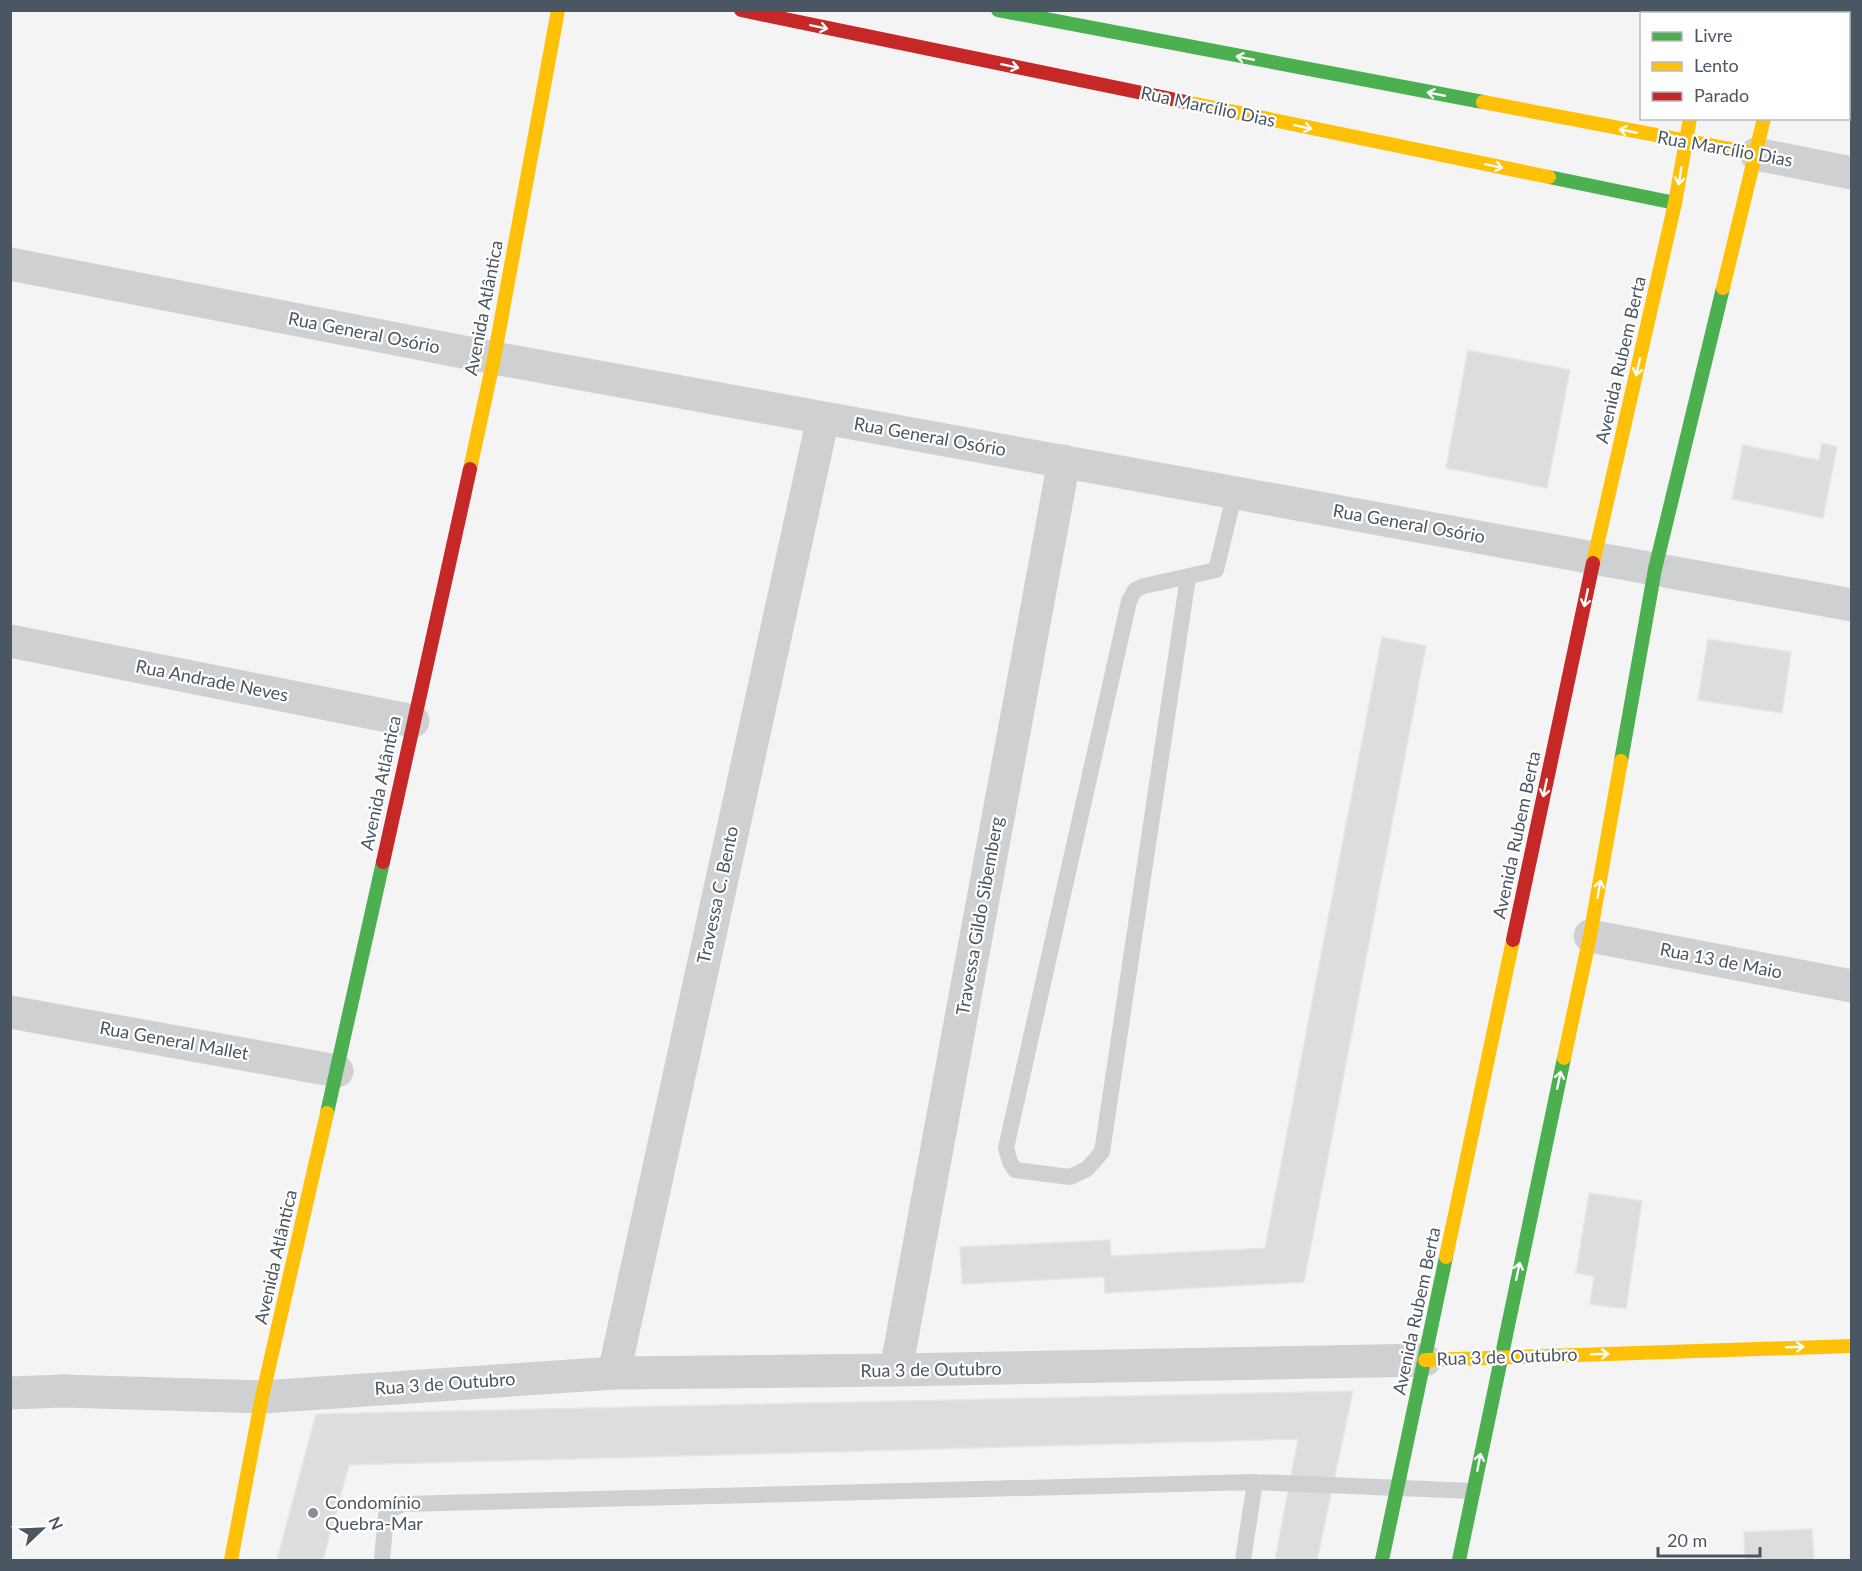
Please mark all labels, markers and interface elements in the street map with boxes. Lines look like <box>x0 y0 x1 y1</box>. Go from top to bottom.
legend <box>1640 12 1850 120</box>
one-way arrow <box>809 21 828 33</box>
text: Livre <box>1694 24 1733 46</box>
one-way arrow <box>1235 52 1255 63</box>
text: Lento <box>1694 54 1739 76</box>
one-way arrow <box>999 61 1019 72</box>
street label: Rua Marcílio Dias <box>1139 81 1278 131</box>
text: Parado <box>1694 84 1749 106</box>
one-way arrow <box>1427 88 1446 99</box>
one-way arrow <box>1294 121 1313 133</box>
one-way arrow <box>1618 125 1638 136</box>
street label: Rua Marcílio Dias <box>1656 125 1795 171</box>
one-way arrow <box>1484 161 1504 172</box>
one-way arrow <box>1674 166 1685 185</box>
street label: Avenida Atlântica <box>459 238 507 377</box>
street label: Avenida Rubem Berta <box>1590 274 1650 446</box>
street label: Rua General Osório <box>286 307 442 358</box>
one-way arrow <box>1632 356 1643 376</box>
street label: Rua General Osório <box>852 412 1008 460</box>
street label: Rua General Osório <box>1331 499 1487 547</box>
one-way arrow <box>1580 587 1591 607</box>
street label: Rua Andrade Neves <box>134 654 290 706</box>
street label: Avenida Atlântica <box>355 713 405 852</box>
street label: Avenida Rubem Berta <box>1487 749 1545 921</box>
one-way arrow <box>1539 778 1550 798</box>
street label: Travessa Gildo Sibemberg <box>951 815 1007 1017</box>
street label: Travessa C. Bento <box>692 824 742 966</box>
one-way arrow <box>1593 880 1604 900</box>
street label: Rua 13 de Maio <box>1658 937 1784 983</box>
street label: Rua General Mallet <box>98 1016 251 1064</box>
one-way arrow <box>1554 1071 1566 1090</box>
street label: Avenida Atlântica <box>249 1187 301 1326</box>
street label: Avenida Rubem Berta <box>1387 1225 1445 1397</box>
one-way arrow <box>1513 1262 1525 1281</box>
one-way arrow <box>1785 1342 1805 1353</box>
street label: Rua 3 de Outubro <box>1436 1343 1578 1369</box>
one-way arrow <box>1590 1348 1610 1359</box>
street label: Rua 3 de Outubro <box>860 1357 1002 1381</box>
street label: Rua 3 de Outubro <box>374 1367 516 1399</box>
one-way arrow <box>1474 1453 1485 1472</box>
place label: Condomínio Quebra-Mar <box>325 1491 423 1534</box>
north arrow <box>12 1499 72 1559</box>
marker: Condomínio Quebra-Mar <box>306 1506 320 1520</box>
text: N <box>45 1514 67 1532</box>
scale bar <box>1658 1520 1760 1558</box>
text: 20 m <box>1667 1529 1707 1551</box>

